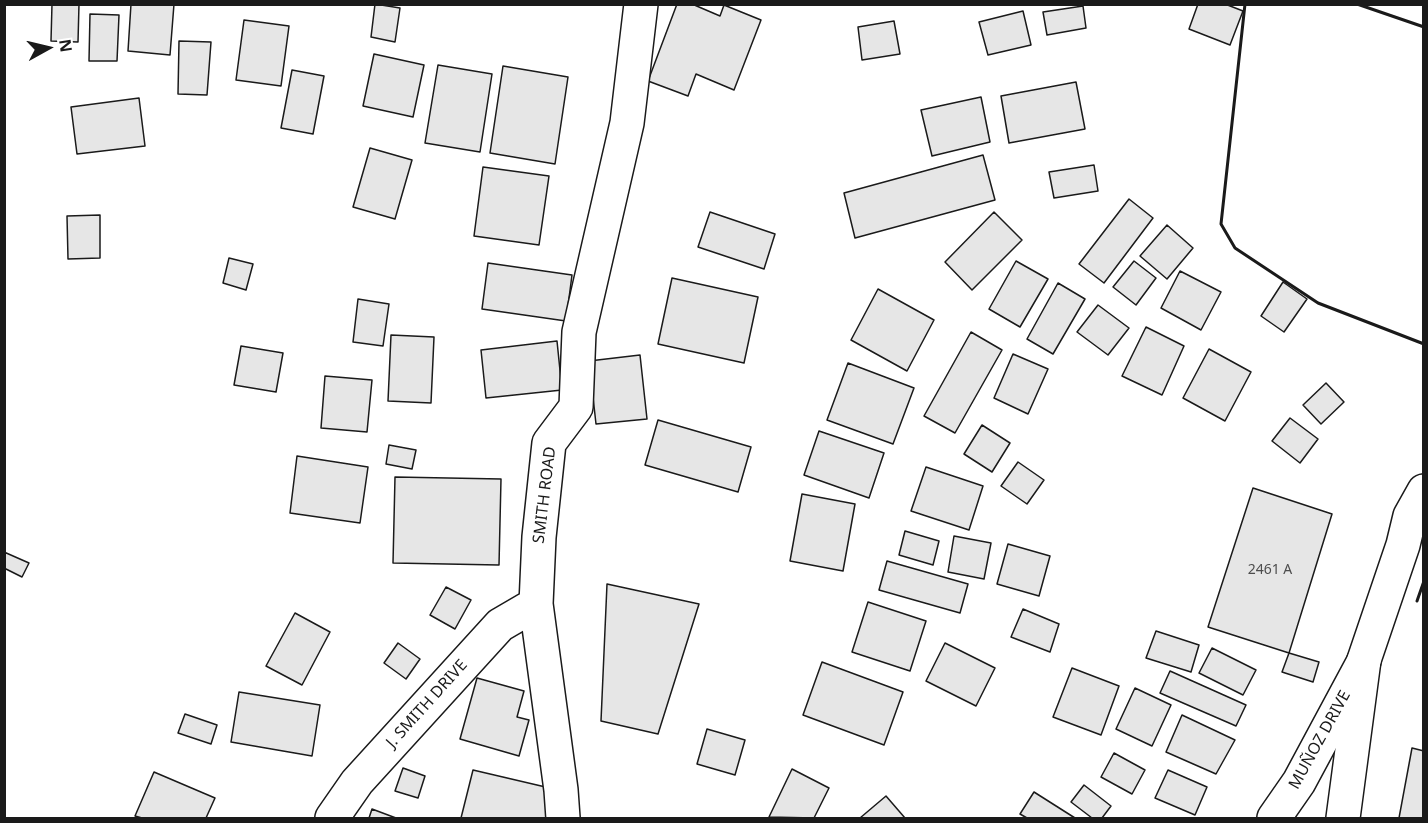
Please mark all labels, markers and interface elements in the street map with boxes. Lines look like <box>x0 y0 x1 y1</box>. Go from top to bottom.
north arrow <box>18 18 78 78</box>
text: N <box>54 38 78 53</box>
street label: SMITH ROAD <box>530 445 560 545</box>
house number: 2461 A <box>1248 562 1292 578</box>
street label: J. SMITH DRIVE <box>382 656 472 752</box>
street label: MUÑOZ DRIVE <box>1285 687 1355 793</box>

